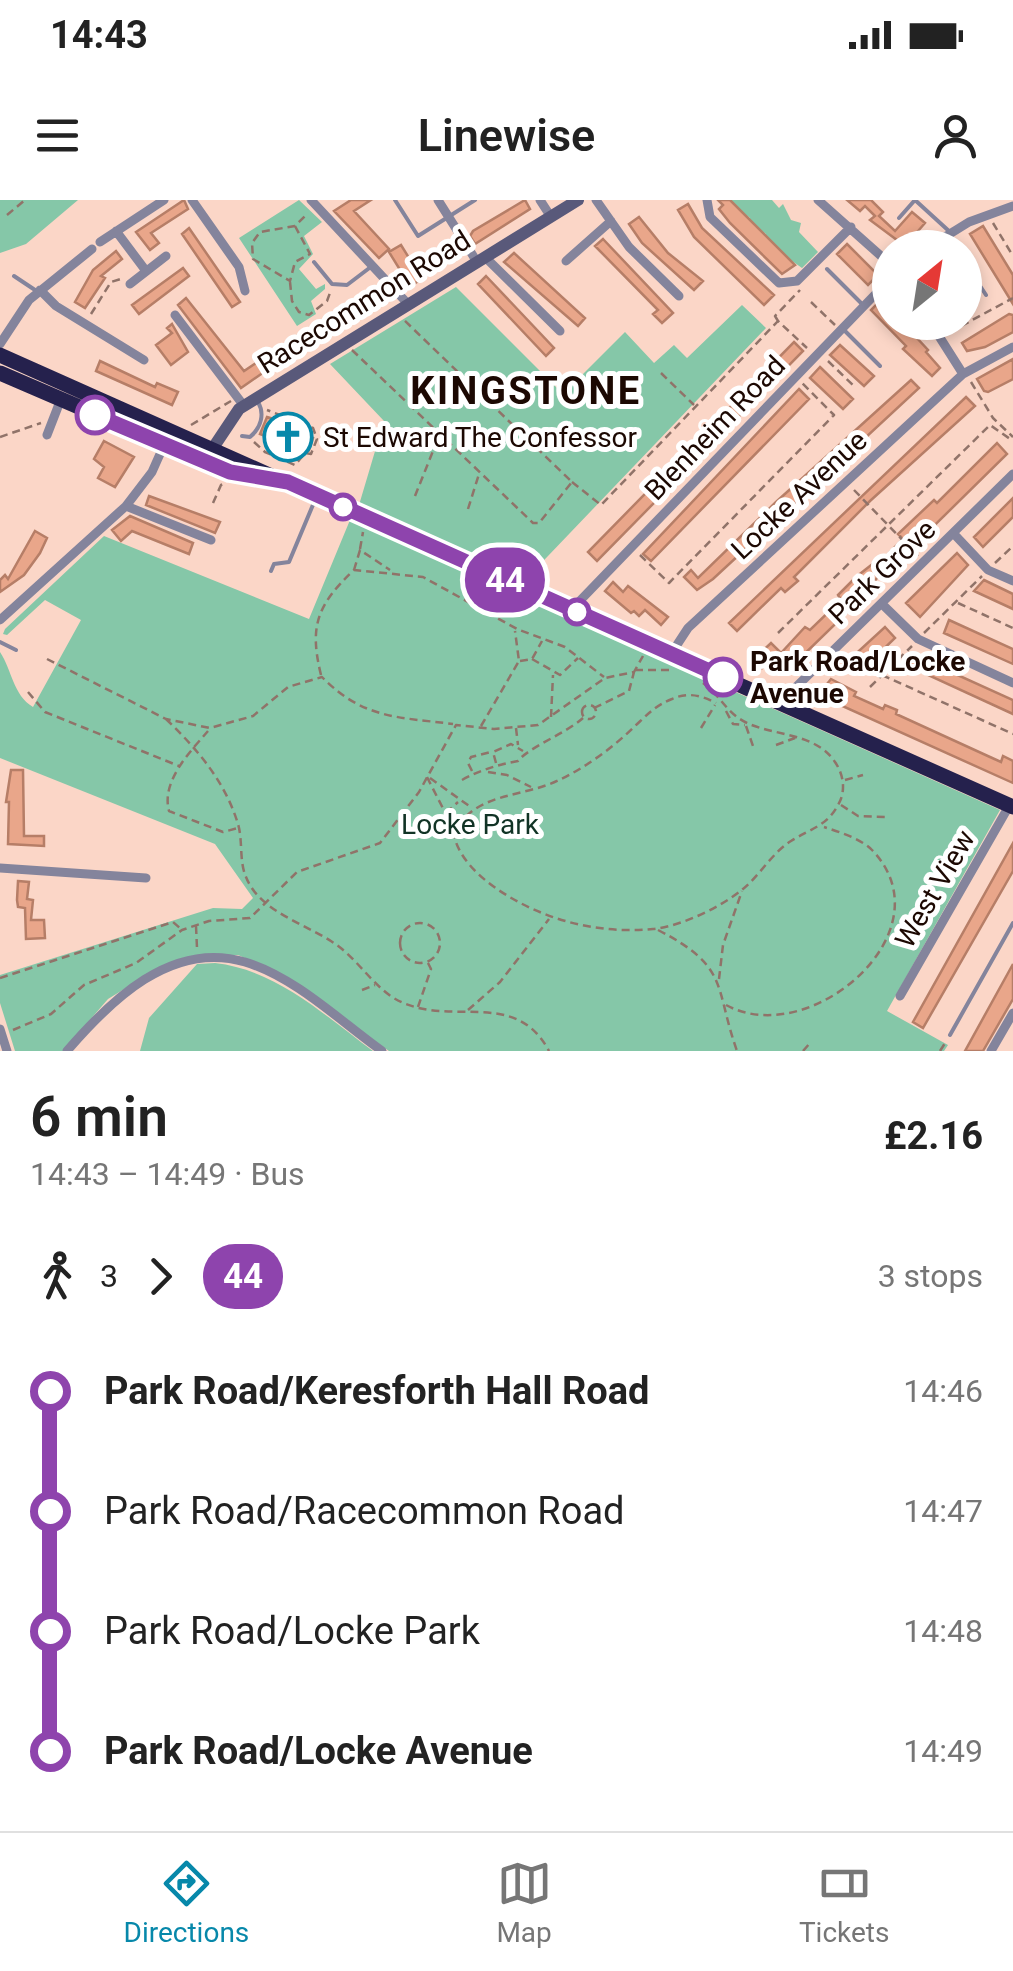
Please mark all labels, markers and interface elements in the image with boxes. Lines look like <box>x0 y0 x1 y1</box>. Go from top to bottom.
text: 14:43 <box>50 13 148 57</box>
icon: menu <box>30 108 85 163</box>
icon: person <box>928 108 983 163</box>
text: Linewise <box>418 109 595 162</box>
street label: Racecommon Road <box>252 223 476 381</box>
north arrow <box>872 230 982 340</box>
map controls <box>872 230 982 340</box>
street label: Blenheim Road <box>638 349 792 507</box>
district label: KINGSTONE <box>410 369 642 413</box>
unlabelled marker <box>76 396 114 434</box>
church icon: St Edward The Confessor <box>262 411 314 463</box>
place label: St Edward The Confessor <box>323 421 638 454</box>
street label: Locke Avenue <box>724 424 874 566</box>
unlabelled marker <box>330 494 356 520</box>
street label: Park Grove <box>822 513 942 631</box>
line badge: 44 <box>460 548 550 612</box>
text: 44 <box>485 560 525 601</box>
unlabelled marker <box>564 599 590 625</box>
place label: Park Road/Locke Avenue <box>750 645 965 710</box>
marker: Park Road/Locke Avenue <box>704 658 742 696</box>
park label: Locke Park <box>401 808 540 841</box>
street label: West View <box>888 824 982 954</box>
text: 6 min <box>30 1085 168 1149</box>
text: £2.16 <box>884 1114 983 1158</box>
text: 14:43 – 14:49 · Bus <box>30 1155 305 1193</box>
icon: walk <box>30 1249 85 1304</box>
icon: forward <box>133 1249 188 1304</box>
text: 44 <box>223 1256 263 1297</box>
text: 3 <box>100 1257 118 1295</box>
text: 3 stops <box>878 1257 983 1295</box>
text: Park Road/Keresforth Hall Road <box>104 1369 649 1413</box>
text: 14:46 <box>903 1372 983 1410</box>
text: Park Road/Racecommon Road <box>104 1489 624 1533</box>
text: 14:47 <box>903 1492 983 1530</box>
text: Park Road/Locke Park <box>104 1609 480 1653</box>
text: 14:48 <box>903 1612 983 1650</box>
text: Park Road/Locke Avenue <box>104 1729 533 1773</box>
text: 14:49 <box>903 1732 983 1770</box>
tab: Directions <box>124 1856 249 1949</box>
tab: Map <box>496 1856 552 1949</box>
tab: Tickets <box>799 1856 889 1949</box>

